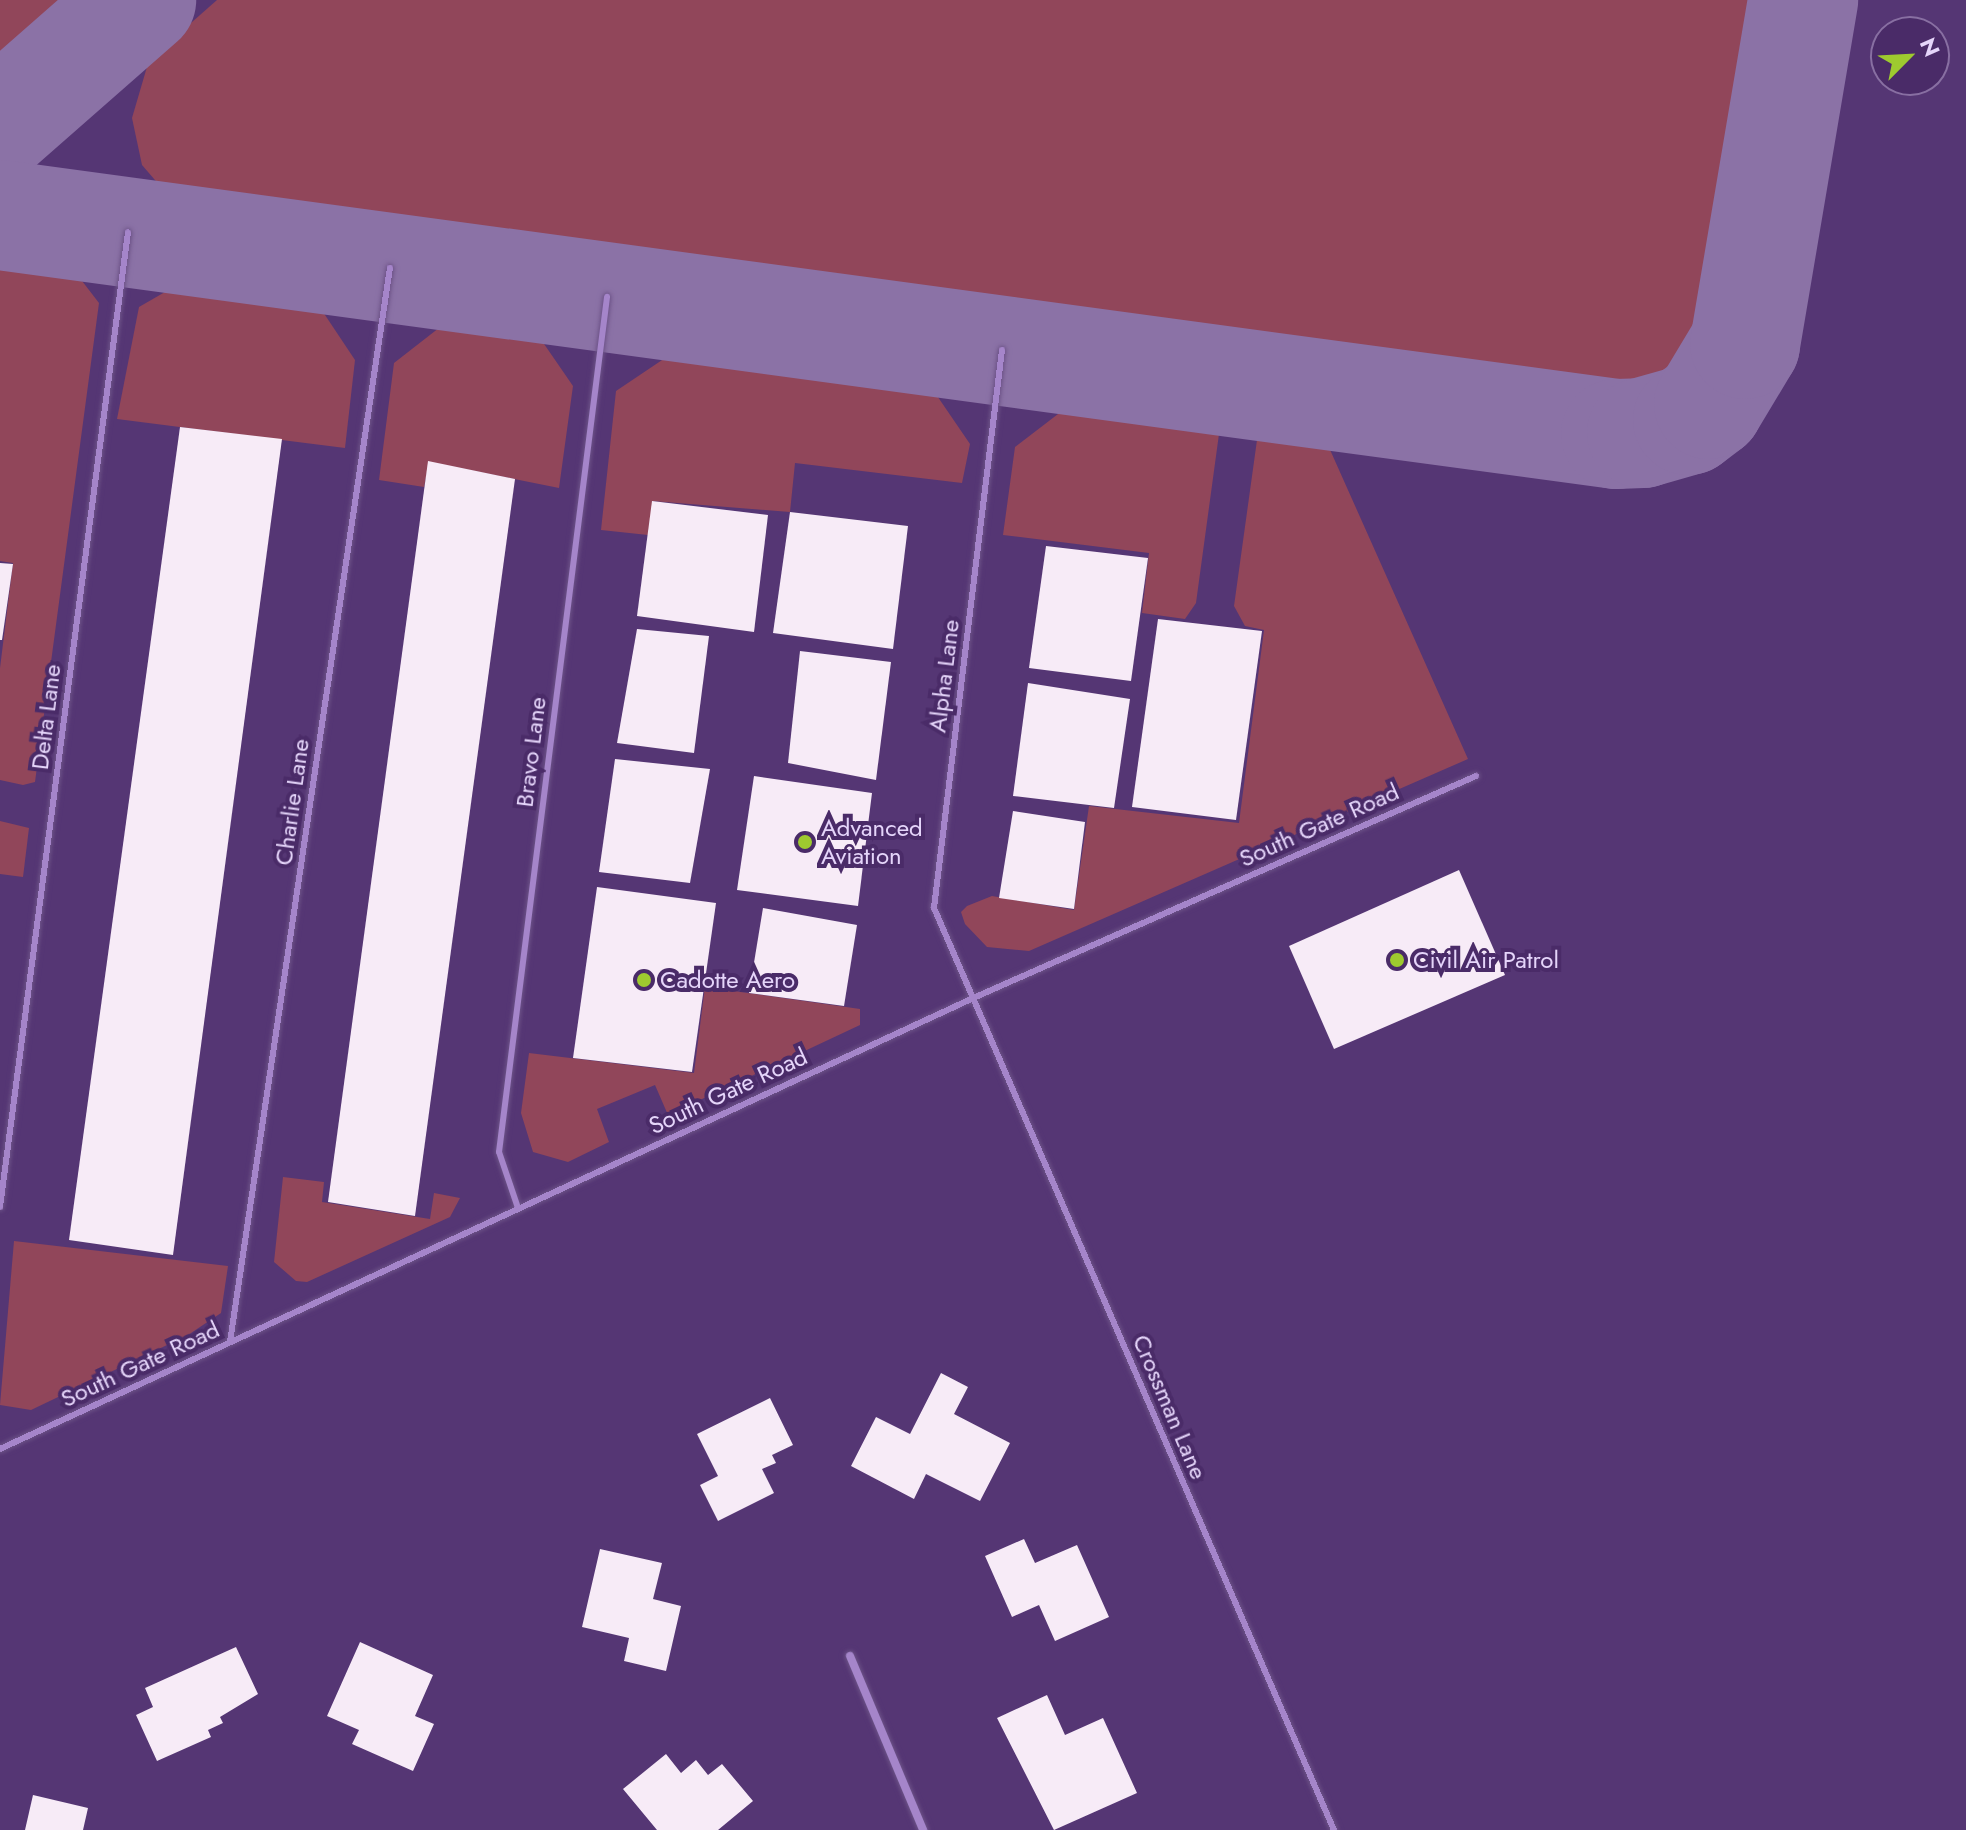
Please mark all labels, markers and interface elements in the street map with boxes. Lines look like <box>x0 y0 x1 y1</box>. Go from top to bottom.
north arrow <box>1870 16 1950 96</box>
text: N <box>1912 33 1948 62</box>
street label: Alpha Lane <box>923 618 965 734</box>
street label: Delta Lane <box>25 663 67 771</box>
street label: Bravo Lane <box>510 695 552 809</box>
street label: Charlie Lane <box>269 737 315 867</box>
street label: South Gate Road <box>1235 777 1403 873</box>
place label: Advanced Aviation <box>821 814 923 870</box>
marker: Advanced Aviation <box>796 833 814 851</box>
place label: Civil Air Patrol <box>1413 946 1559 974</box>
marker: Civil Air Patrol <box>1388 951 1406 969</box>
place label: Cadotte Aero <box>660 966 795 994</box>
marker: Cadotte Aero <box>635 971 653 989</box>
street label: South Gate Road <box>644 1042 812 1140</box>
street label: South Gate Road <box>56 1315 224 1413</box>
street label: Crossman Lane <box>1127 1330 1213 1484</box>

